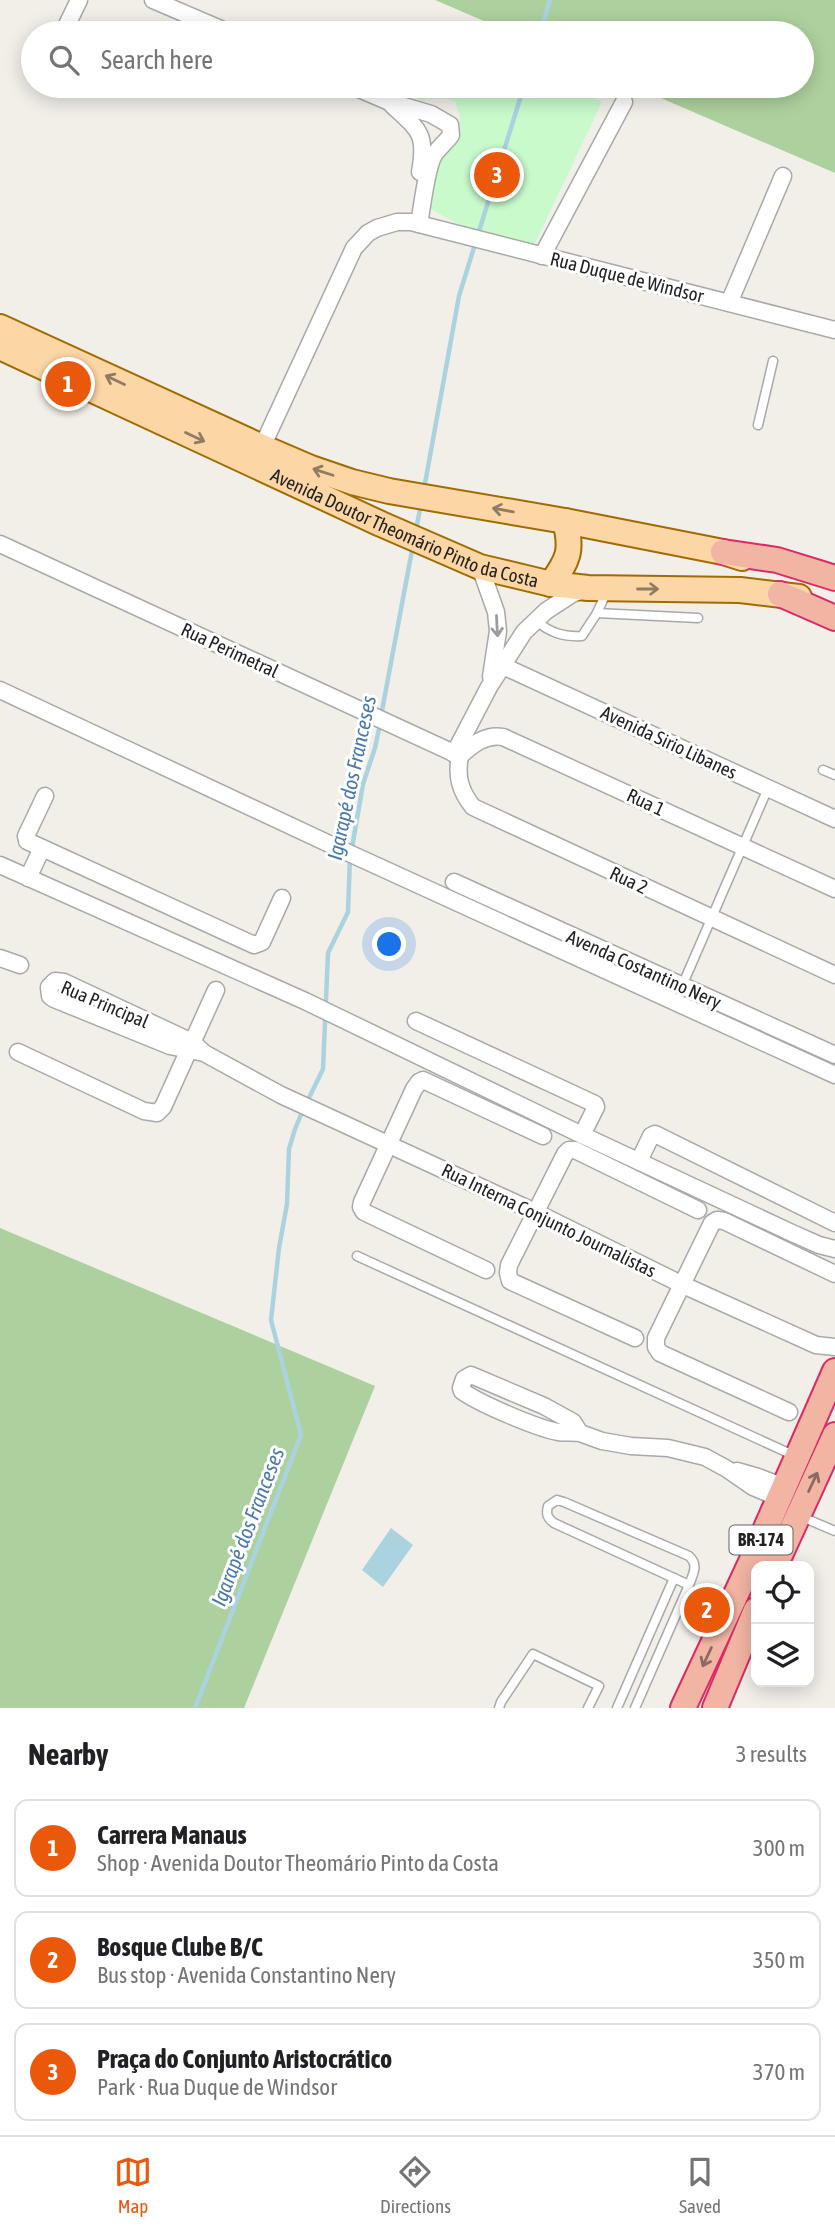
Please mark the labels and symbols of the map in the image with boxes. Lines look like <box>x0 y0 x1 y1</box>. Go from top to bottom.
pin: 3 <box>474 149 520 201</box>
street label: Rua Duque de Windsor <box>548 247 706 307</box>
pin: 1 <box>45 358 91 410</box>
one-way arrow <box>105 373 126 386</box>
one-way arrow <box>184 431 205 445</box>
street label: Avenida Doutor Theomário Pinto da Costa <box>267 463 541 592</box>
one-way arrow <box>312 465 334 478</box>
one-way arrow <box>492 503 515 517</box>
one-way arrow <box>636 582 659 595</box>
one-way arrow <box>490 614 503 637</box>
street label: Rua Perimetral <box>178 618 282 682</box>
water label: Igarapé dos Franceses <box>322 693 380 862</box>
street label: Avenida Sirio Libanes <box>597 701 741 783</box>
street label: Rua 1 <box>624 784 668 820</box>
street label: Rua 2 <box>607 862 651 898</box>
street label: Avenda Costantino Nery <box>563 925 725 1013</box>
your location <box>372 927 406 961</box>
street label: Rua Principal <box>58 976 152 1032</box>
street label: Rua Interna Conjunto Journalistas <box>438 1158 660 1282</box>
water label: Igarapé dos Franceses <box>206 1444 288 1609</box>
one-way arrow <box>807 1472 820 1493</box>
road number: BR-174 <box>730 1526 792 1554</box>
pin: 2 <box>684 1584 730 1636</box>
one-way arrow <box>700 1645 713 1667</box>

